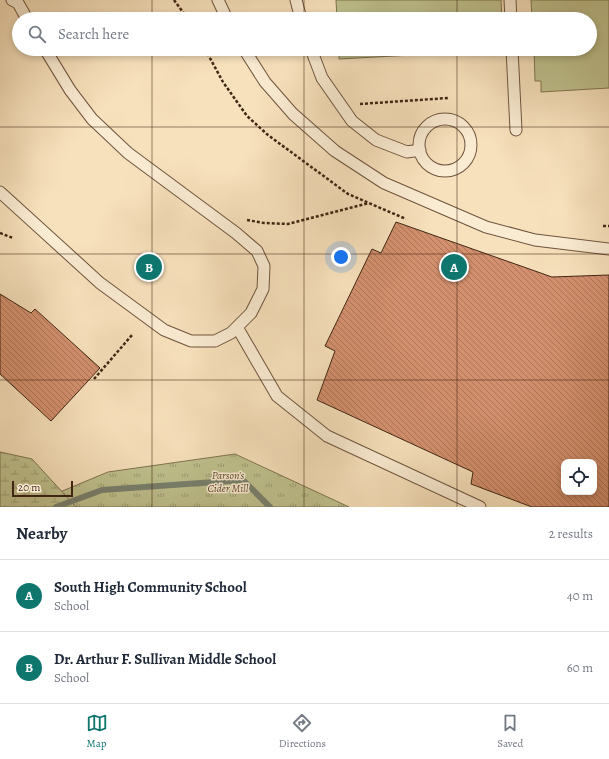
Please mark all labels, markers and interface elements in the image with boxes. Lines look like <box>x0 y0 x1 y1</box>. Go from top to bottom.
search box <box>12 12 597 56</box>
icon: search <box>26 23 48 45</box>
text: Search here <box>58 24 129 44</box>
your location <box>331 247 351 267</box>
pin: B <box>136 252 162 282</box>
pin: A <box>441 252 467 282</box>
map controls <box>561 459 597 495</box>
button: locate <box>561 459 597 495</box>
park label: Parson's Cider Mill <box>207 468 249 496</box>
scale bar <box>12 479 73 498</box>
text: 20 m <box>18 480 40 495</box>
text: Nearby <box>16 522 67 545</box>
text: 2 results <box>549 525 593 542</box>
text: South High Community School <box>54 577 247 597</box>
text: A <box>25 587 33 604</box>
text: 40 m <box>567 587 593 604</box>
text: School <box>54 597 89 614</box>
text: Dr. Arthur F. Sullivan Middle School <box>54 649 276 669</box>
text: B <box>25 659 33 676</box>
text: 60 m <box>567 659 593 676</box>
text: School <box>54 669 89 686</box>
tab: Map <box>86 712 108 751</box>
tab: Directions <box>279 712 326 751</box>
tab: Saved <box>497 712 523 751</box>

